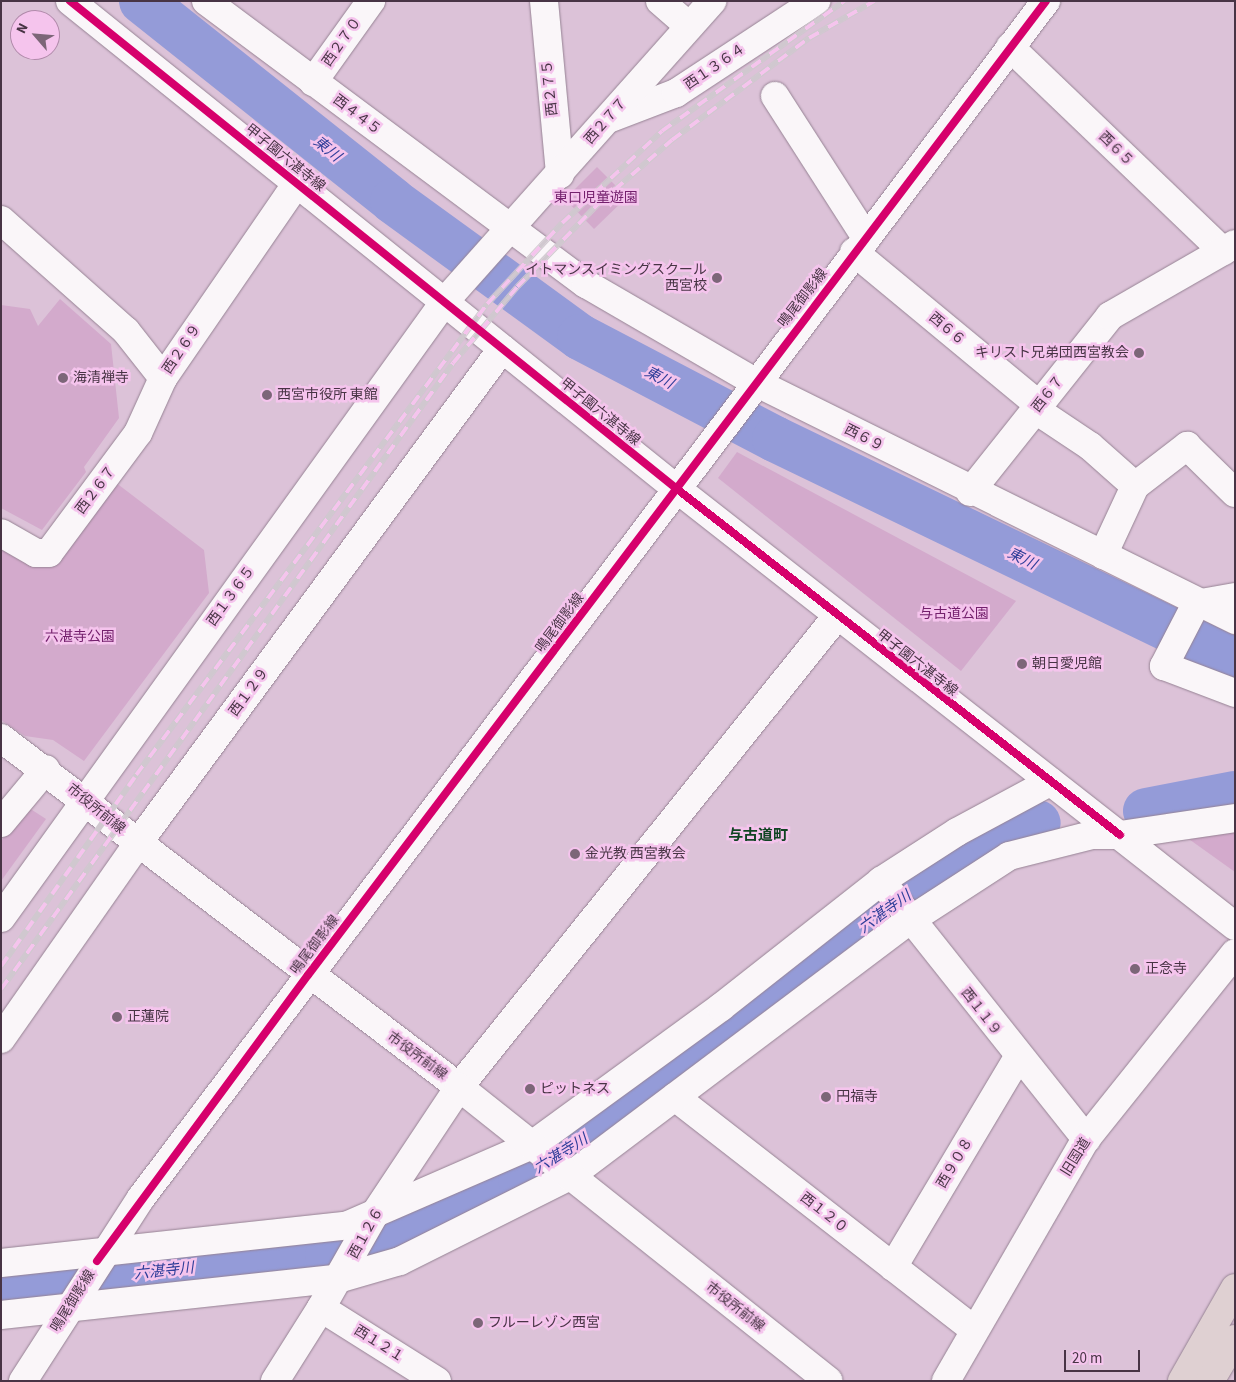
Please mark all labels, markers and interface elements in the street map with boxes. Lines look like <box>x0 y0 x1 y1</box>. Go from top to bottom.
north arrow <box>10 10 60 60</box>
street label: 西２７０ <box>319 14 365 70</box>
text: N <box>12 20 34 37</box>
street label: 西１３６４ <box>681 40 749 94</box>
street label: 西２７５ <box>539 59 561 117</box>
street label: 西４４５ <box>330 91 384 139</box>
street label: 西２７７ <box>581 94 631 148</box>
street label: 甲子園六湛寺線 <box>242 121 328 195</box>
street label: 西６５ <box>1095 128 1137 170</box>
water label: 東川 <box>310 133 344 165</box>
park label: 東口児童遊園 <box>554 190 638 206</box>
place label: イトマンスイミングスクール 西宮校 <box>525 262 707 294</box>
street label: 鳴尾御影線 <box>775 265 831 331</box>
marker: イトマンスイミングスクール 西宮校 <box>711 272 723 284</box>
street label: 西６６ <box>926 309 968 349</box>
street label: 西２６９ <box>159 321 205 377</box>
place label: キリスト兄弟団西宮教会 <box>975 345 1129 361</box>
marker: キリスト兄弟団西宮教会 <box>1133 347 1145 359</box>
water label: 東川 <box>642 363 676 393</box>
place label: 海清禅寺 <box>73 370 129 386</box>
marker: 海清禅寺 <box>57 372 69 384</box>
street label: 西６７ <box>1028 372 1068 416</box>
street label: 甲子園六湛寺線 <box>557 375 643 449</box>
place label: 西宮市役所 東館 <box>277 387 378 403</box>
marker: 西宮市役所 東館 <box>261 389 273 401</box>
street label: 西６９ <box>841 421 887 455</box>
street label: 西２６７ <box>72 463 120 517</box>
water label: 東川 <box>1005 544 1039 574</box>
street label: 西１３６５ <box>204 563 258 629</box>
street label: 鳴尾御影線 <box>532 590 588 656</box>
park label: 与古道公園 <box>919 606 989 622</box>
street label: 甲子園六湛寺線 <box>873 626 961 700</box>
park label: 六湛寺公園 <box>45 629 115 645</box>
place label: 朝日愛児館 <box>1032 656 1102 672</box>
marker: 朝日愛児館 <box>1016 658 1028 670</box>
street label: 西１２９ <box>226 664 272 720</box>
street label: 市役所前線 <box>64 780 128 838</box>
district label: 与古道町 <box>728 827 788 845</box>
place label: 金光教 西宮教会 <box>585 846 686 862</box>
marker: 金光教 西宮教会 <box>569 848 581 860</box>
water label: 六湛寺川 <box>855 887 915 937</box>
street label: 鳴尾御影線 <box>287 912 343 978</box>
place label: 正念寺 <box>1145 961 1187 977</box>
marker: 正念寺 <box>1129 963 1141 975</box>
street label: 西１１９ <box>957 985 1005 1039</box>
place label: 正蓮院 <box>127 1009 169 1025</box>
marker: 正蓮院 <box>111 1011 123 1023</box>
street label: 市役所前線 <box>384 1029 450 1083</box>
place label: ピットネス <box>540 1081 610 1097</box>
marker: ピットネス <box>524 1083 536 1095</box>
place label: 円福寺 <box>836 1089 878 1105</box>
marker: 円福寺 <box>820 1091 832 1103</box>
water label: 六湛寺川 <box>531 1130 591 1178</box>
street label: 西９０８ <box>933 1135 977 1191</box>
street label: 旧国道 <box>1058 1135 1094 1179</box>
street label: 西１２０ <box>797 1189 851 1237</box>
street label: 西１２６ <box>345 1204 387 1262</box>
water label: 六湛寺川 <box>133 1259 195 1283</box>
street label: 鳴尾御影線 <box>47 1267 99 1335</box>
street label: 市役所前線 <box>702 1279 768 1335</box>
place label: フルーレゾン西宮 <box>488 1315 600 1331</box>
marker: フルーレゾン西宮 <box>472 1317 484 1329</box>
street label: 西１２１ <box>351 1322 407 1366</box>
scale bar <box>1066 1340 1142 1372</box>
text: 20 m <box>1072 1348 1102 1369</box>

